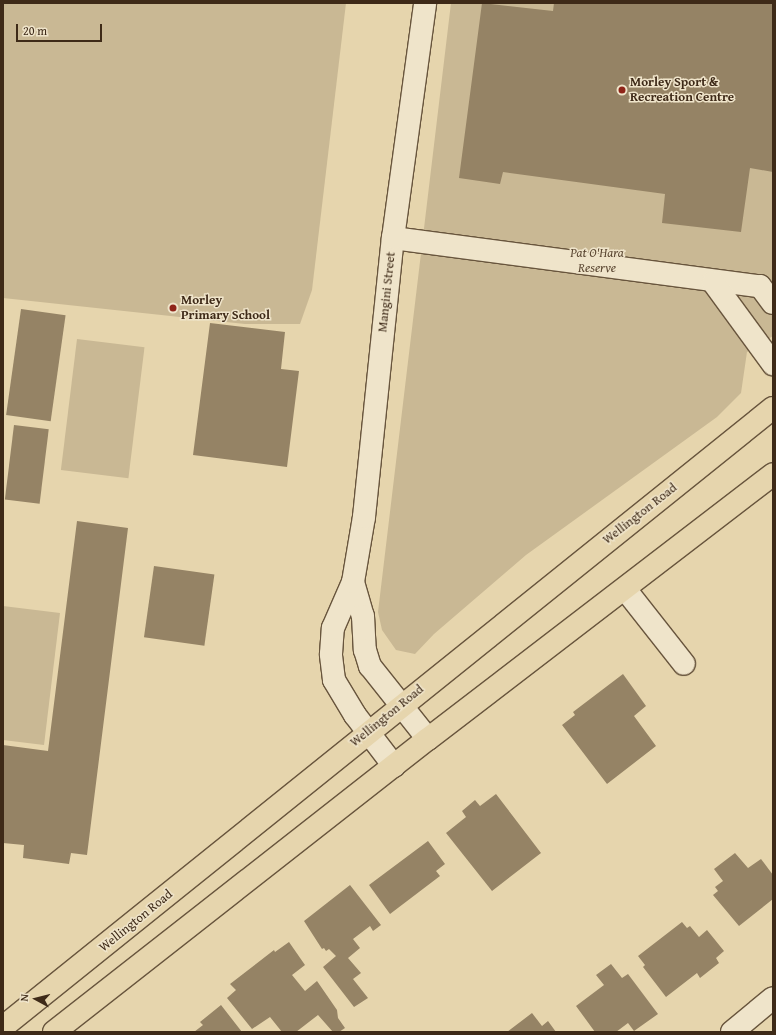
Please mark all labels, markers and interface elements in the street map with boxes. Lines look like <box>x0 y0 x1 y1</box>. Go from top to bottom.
scale bar <box>18 16 104 42</box>
text: 20 m <box>23 22 47 39</box>
place label: Morley Sport & Recreation Centre <box>630 75 734 106</box>
marker: Morley Sport & Recreation Centre <box>617 85 627 95</box>
park label: Pat O'Hara Reserve <box>570 246 624 277</box>
street label: Mangini Street <box>375 251 399 333</box>
place label: Morley Primary School <box>181 293 270 324</box>
marker: Morley Primary School <box>168 303 178 313</box>
street label: Wellington Road <box>600 480 680 548</box>
street label: Wellington Road <box>347 682 427 750</box>
street label: Wellington Road <box>96 887 176 955</box>
north arrow <box>16 979 56 1019</box>
text: N <box>16 993 32 1002</box>

